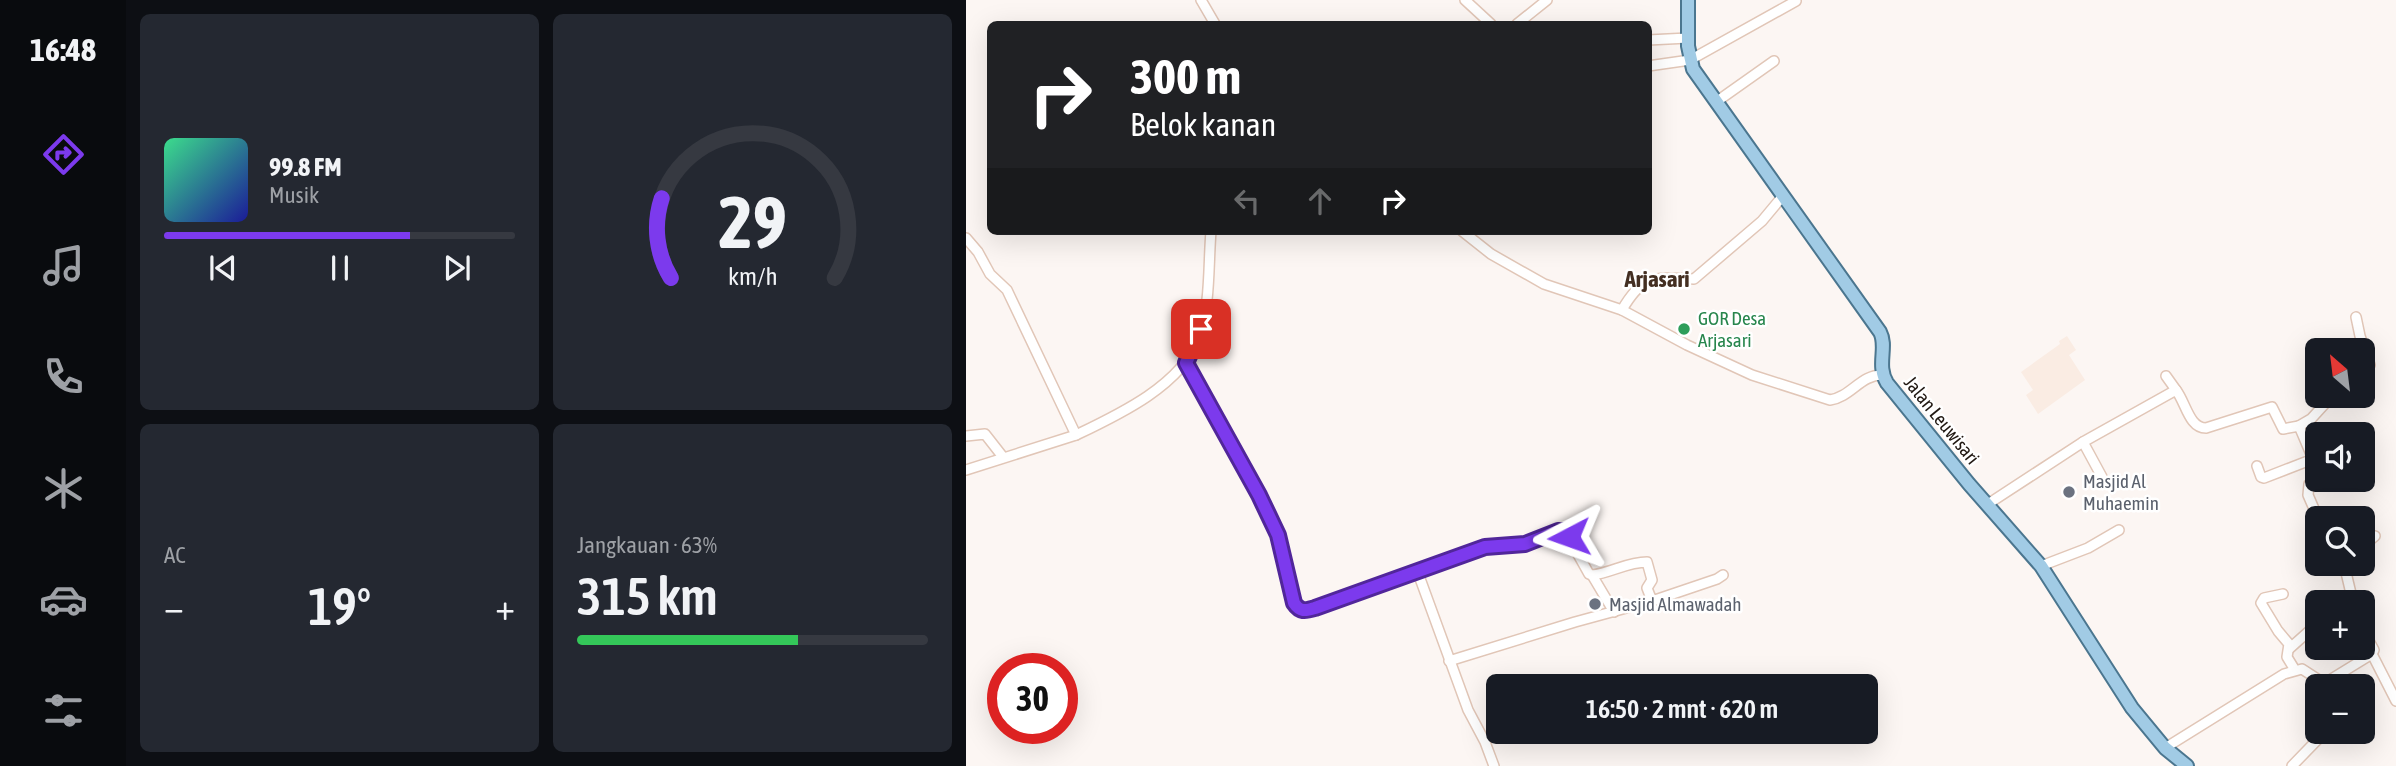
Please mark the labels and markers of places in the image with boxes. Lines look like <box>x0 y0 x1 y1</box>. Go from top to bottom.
pin <box>1171 299 1231 359</box>
place label: GOR Desa Arjasari <box>1698 307 1766 351</box>
marker: GOR Desa Arjasari <box>1676 321 1692 337</box>
place label: Masjid Al Muhaemin <box>2083 470 2159 514</box>
marker: Masjid Al Muhaemin <box>2061 484 2077 500</box>
place label: Masjid Almawadah <box>1609 593 1742 615</box>
marker: Masjid Almawadah <box>1587 596 1603 612</box>

